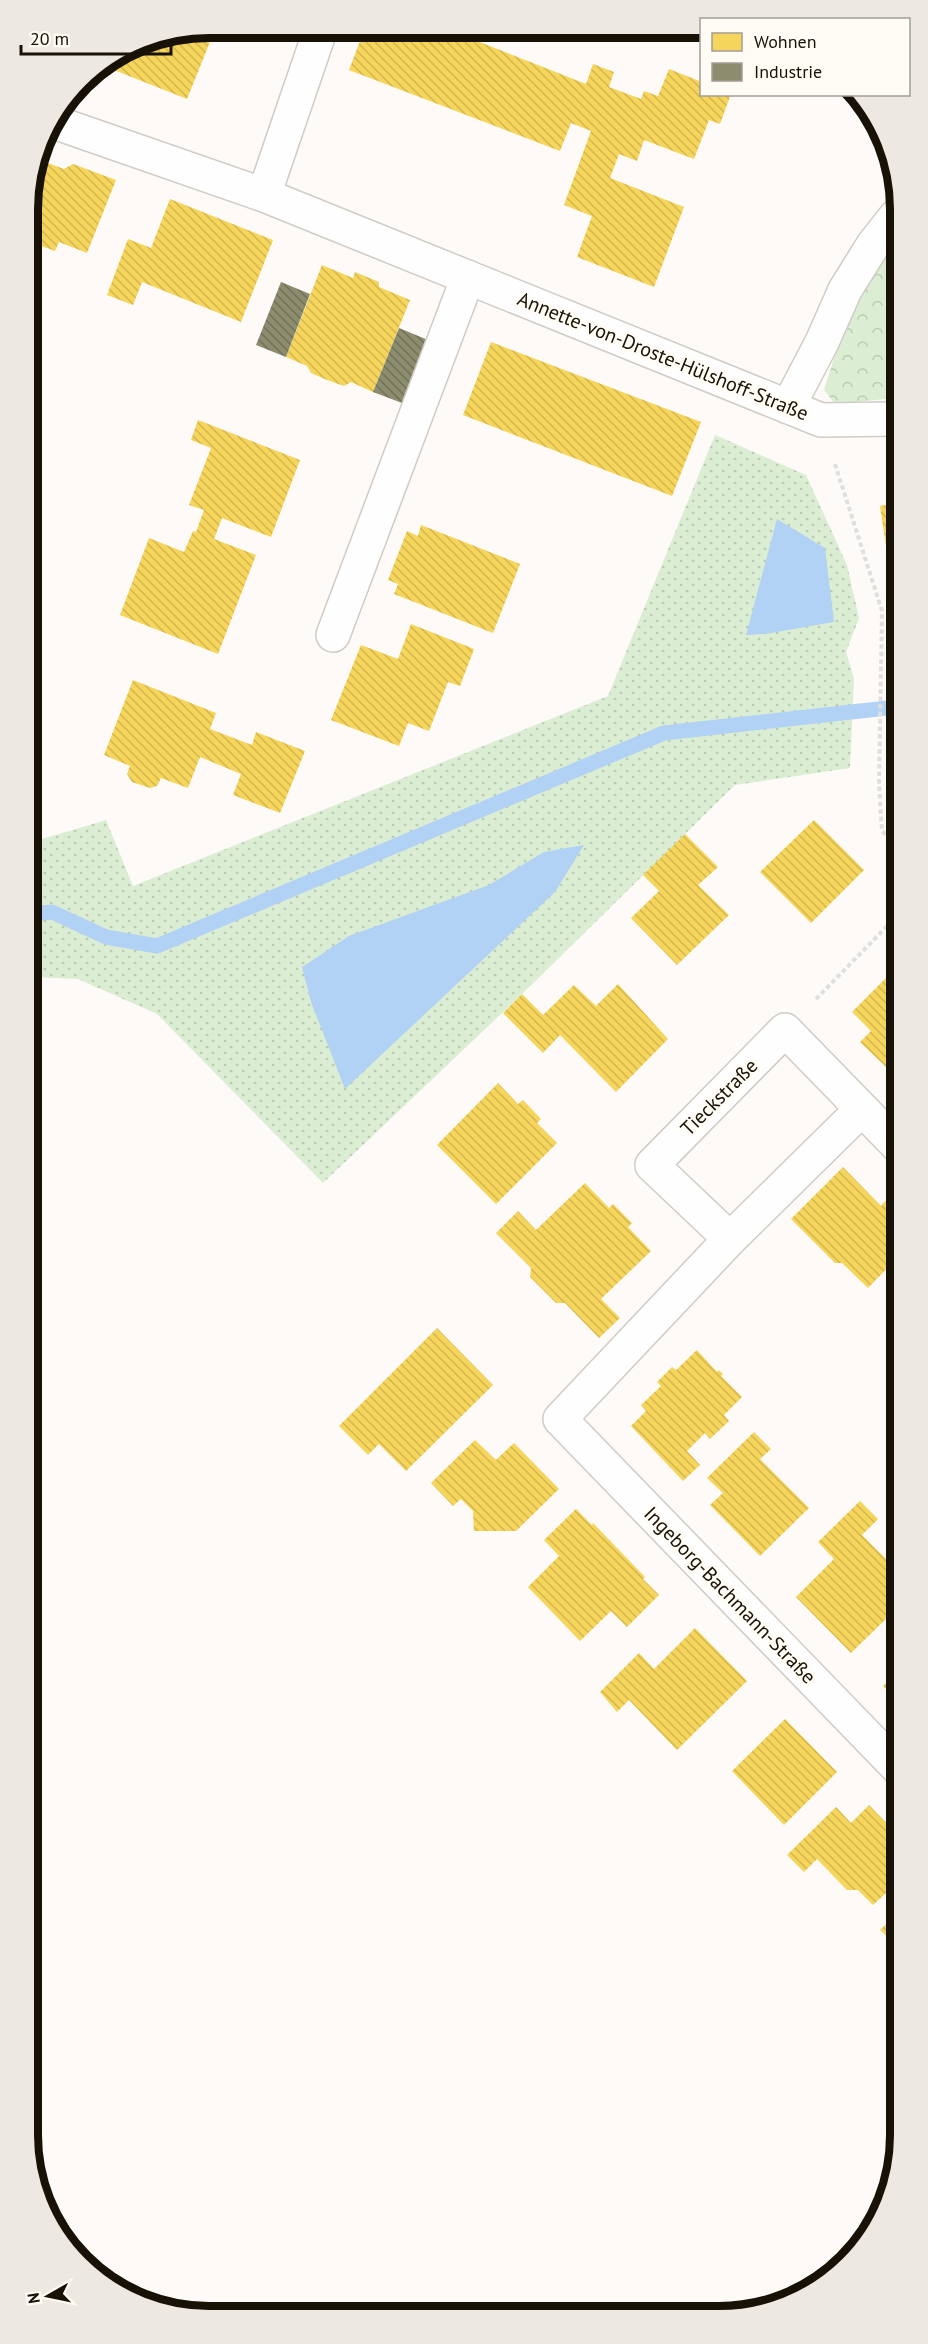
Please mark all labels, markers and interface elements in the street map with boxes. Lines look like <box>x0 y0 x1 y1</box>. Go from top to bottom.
scale bar <box>21 18 171 56</box>
legend <box>700 18 910 96</box>
text: 20 m <box>30 27 69 50</box>
text: Wohnen <box>754 30 816 53</box>
text: Industrie <box>754 60 822 83</box>
street label: Annette-von-Droste-Hülshoff-Straße <box>514 286 812 426</box>
street label: Tieckstraße <box>675 1053 763 1141</box>
street label: Ingeborg-Bachmann-Straße <box>638 1501 822 1689</box>
north arrow <box>18 2266 78 2326</box>
text: N <box>22 2292 44 2305</box>

